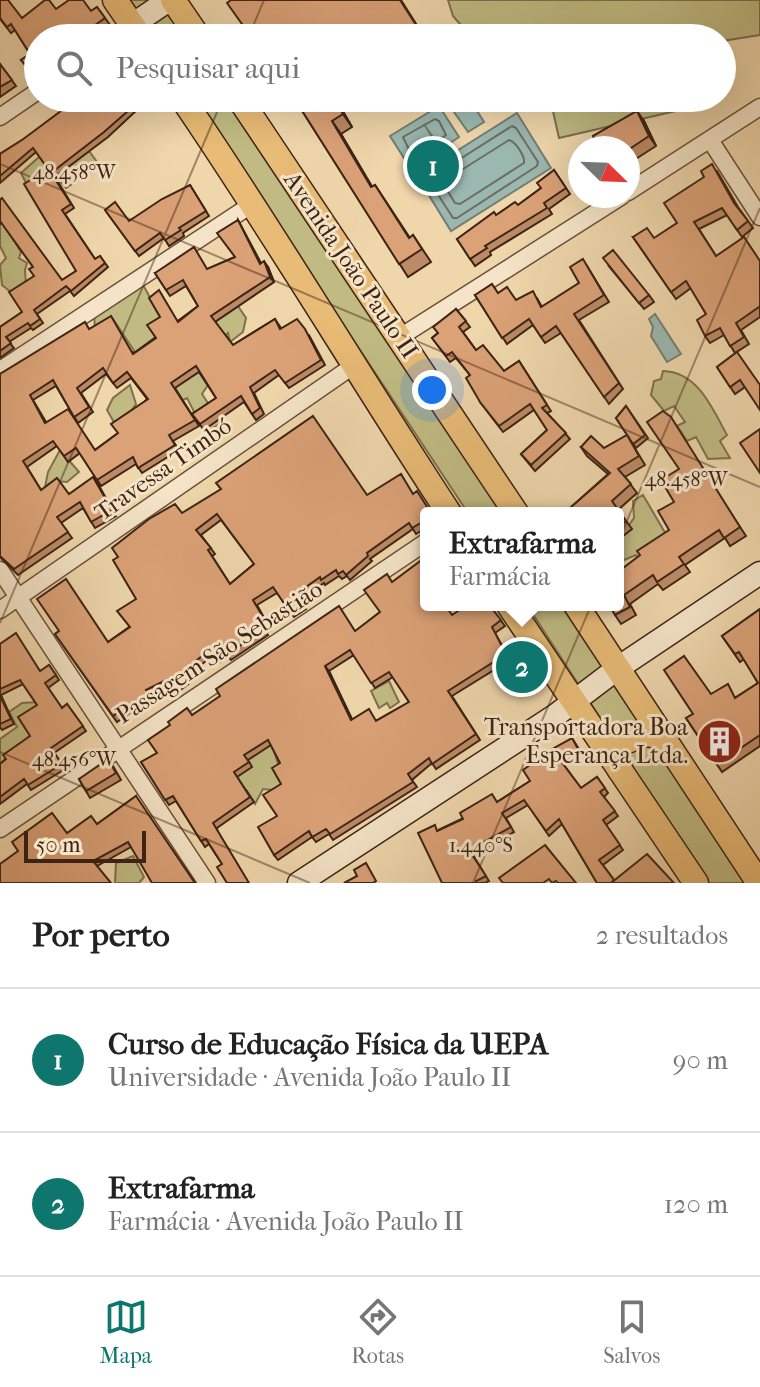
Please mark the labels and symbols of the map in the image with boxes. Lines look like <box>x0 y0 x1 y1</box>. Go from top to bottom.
pin: 1 <box>407 136 459 196</box>
north arrow <box>568 136 640 208</box>
text: 48.458°W <box>32 161 117 184</box>
street label: Avenida João Paulo II <box>278 166 424 364</box>
your location <box>412 370 452 410</box>
street label: Travessa Timbó <box>89 412 237 526</box>
text: 48.458°W <box>644 468 729 491</box>
street label: Passagem São Sebastião <box>111 575 327 729</box>
pin: 2 <box>496 637 548 697</box>
place label: Transportadora Boa Esperança Ltda. <box>484 713 689 770</box>
building icon: Transportadora Boa Esperança Ltda. <box>695 717 743 765</box>
text: 48.456°W <box>32 748 117 771</box>
scale bar <box>24 827 146 863</box>
text: 1.440°S <box>449 834 513 857</box>

